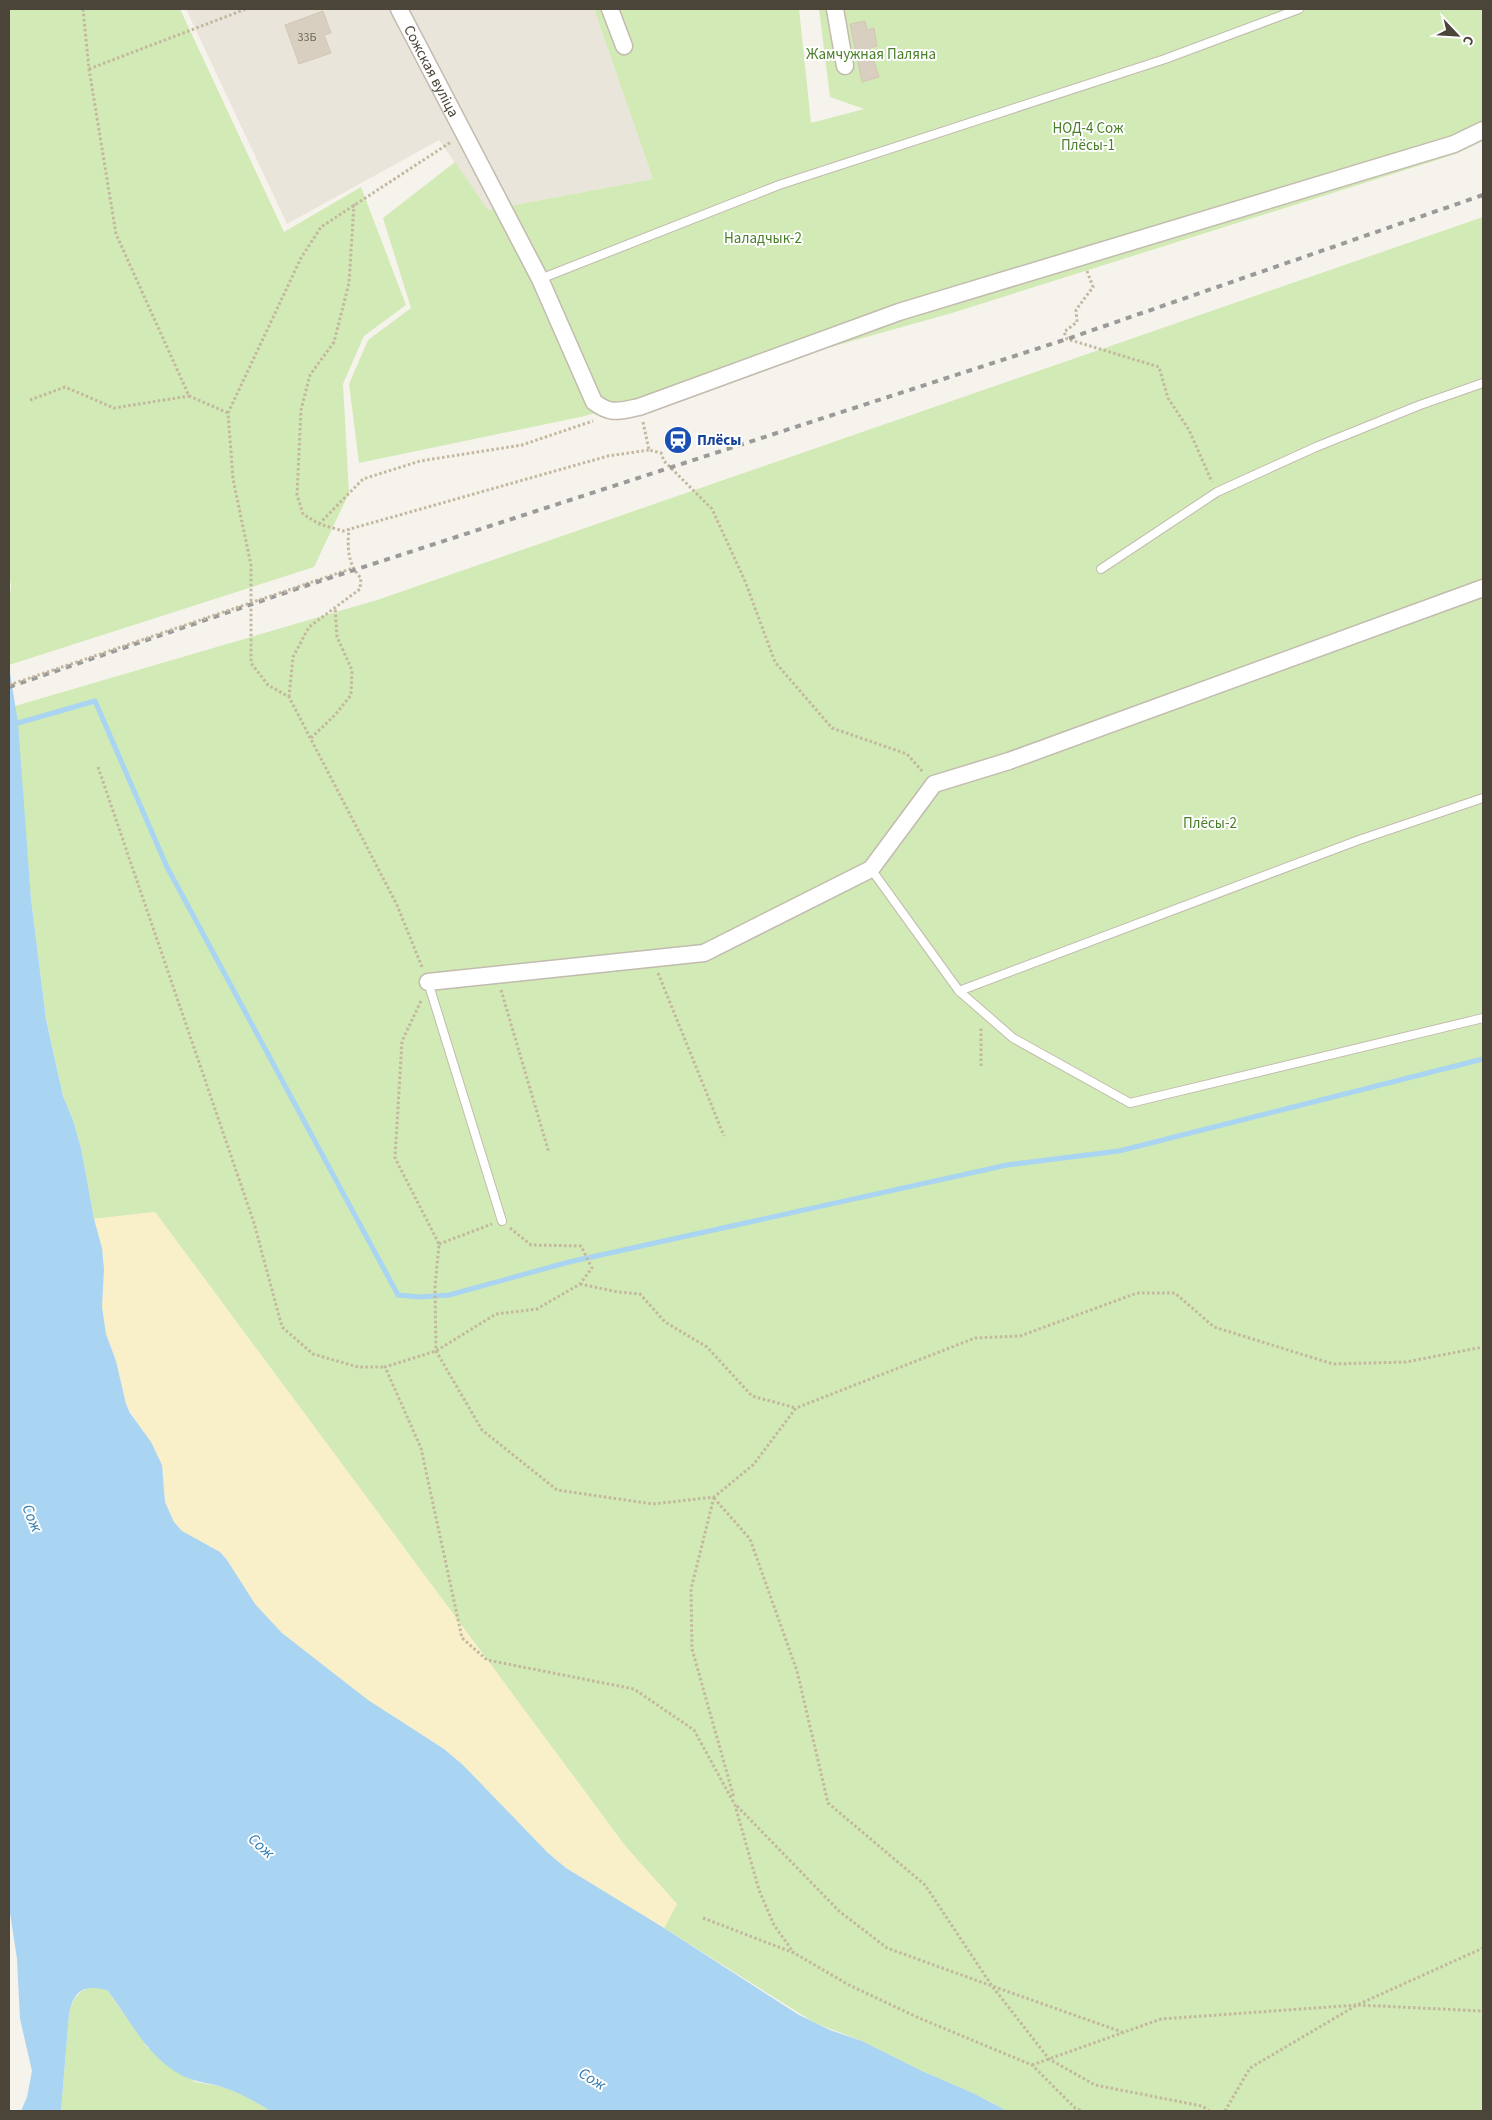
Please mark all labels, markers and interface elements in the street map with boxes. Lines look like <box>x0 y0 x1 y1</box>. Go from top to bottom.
north arrow <box>1432 10 1482 60</box>
street label: Сожская вуліца <box>399 21 464 121</box>
house number: 33Б <box>298 29 316 46</box>
text: С <box>1457 32 1479 48</box>
park label: Жамчужная Паляна <box>806 44 936 65</box>
park label: НОД-4 Сож Плёсы-1 <box>1053 118 1124 156</box>
park label: Наладчык-2 <box>724 228 802 249</box>
station icon: Плёсы <box>663 425 693 455</box>
place label: Плёсы <box>697 430 741 451</box>
park label: Плёсы-2 <box>1183 813 1237 834</box>
water label: Сож <box>16 1501 48 1536</box>
water label: Сож <box>243 1828 280 1864</box>
water label: Сож <box>574 2062 611 2096</box>

